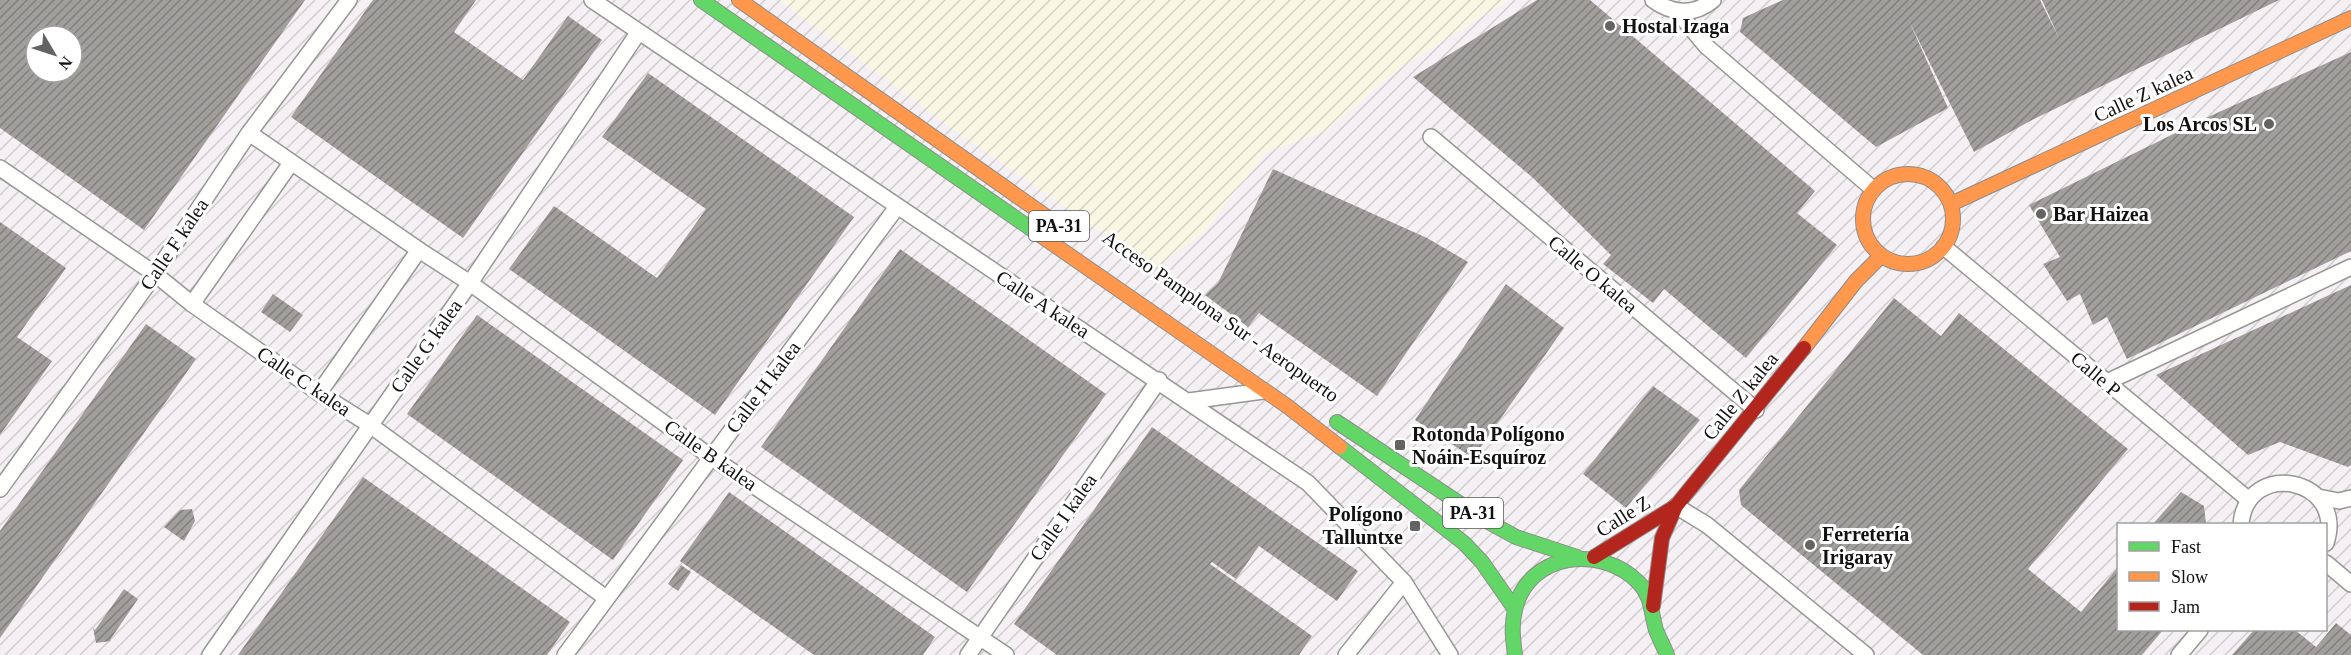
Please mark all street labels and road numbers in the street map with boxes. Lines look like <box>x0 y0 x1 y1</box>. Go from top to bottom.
street label: Calle Z kalea <box>2090 61 2196 127</box>
street label: Calle F kalea <box>135 194 213 294</box>
road number: PA-31 <box>1029 211 1089 241</box>
street label: Acceso Pamplona Sur - Aeropuerto <box>1098 226 1343 407</box>
street label: Calle O kalea <box>1544 231 1642 317</box>
street label: Calle A kalea <box>992 266 1094 342</box>
street label: Calle G kalea <box>386 295 466 397</box>
street label: Calle H kalea <box>721 337 805 437</box>
street label: Calle C kalea <box>253 342 355 420</box>
street label: Calle P <box>2067 347 2125 401</box>
street label: Calle Z kalea <box>1698 348 1782 444</box>
street label: Calle B kalea <box>661 415 762 495</box>
street label: Calle I kalea <box>1025 469 1101 565</box>
street label: Calle Z <box>1592 491 1654 541</box>
road number: PA-31 <box>1443 498 1503 528</box>

